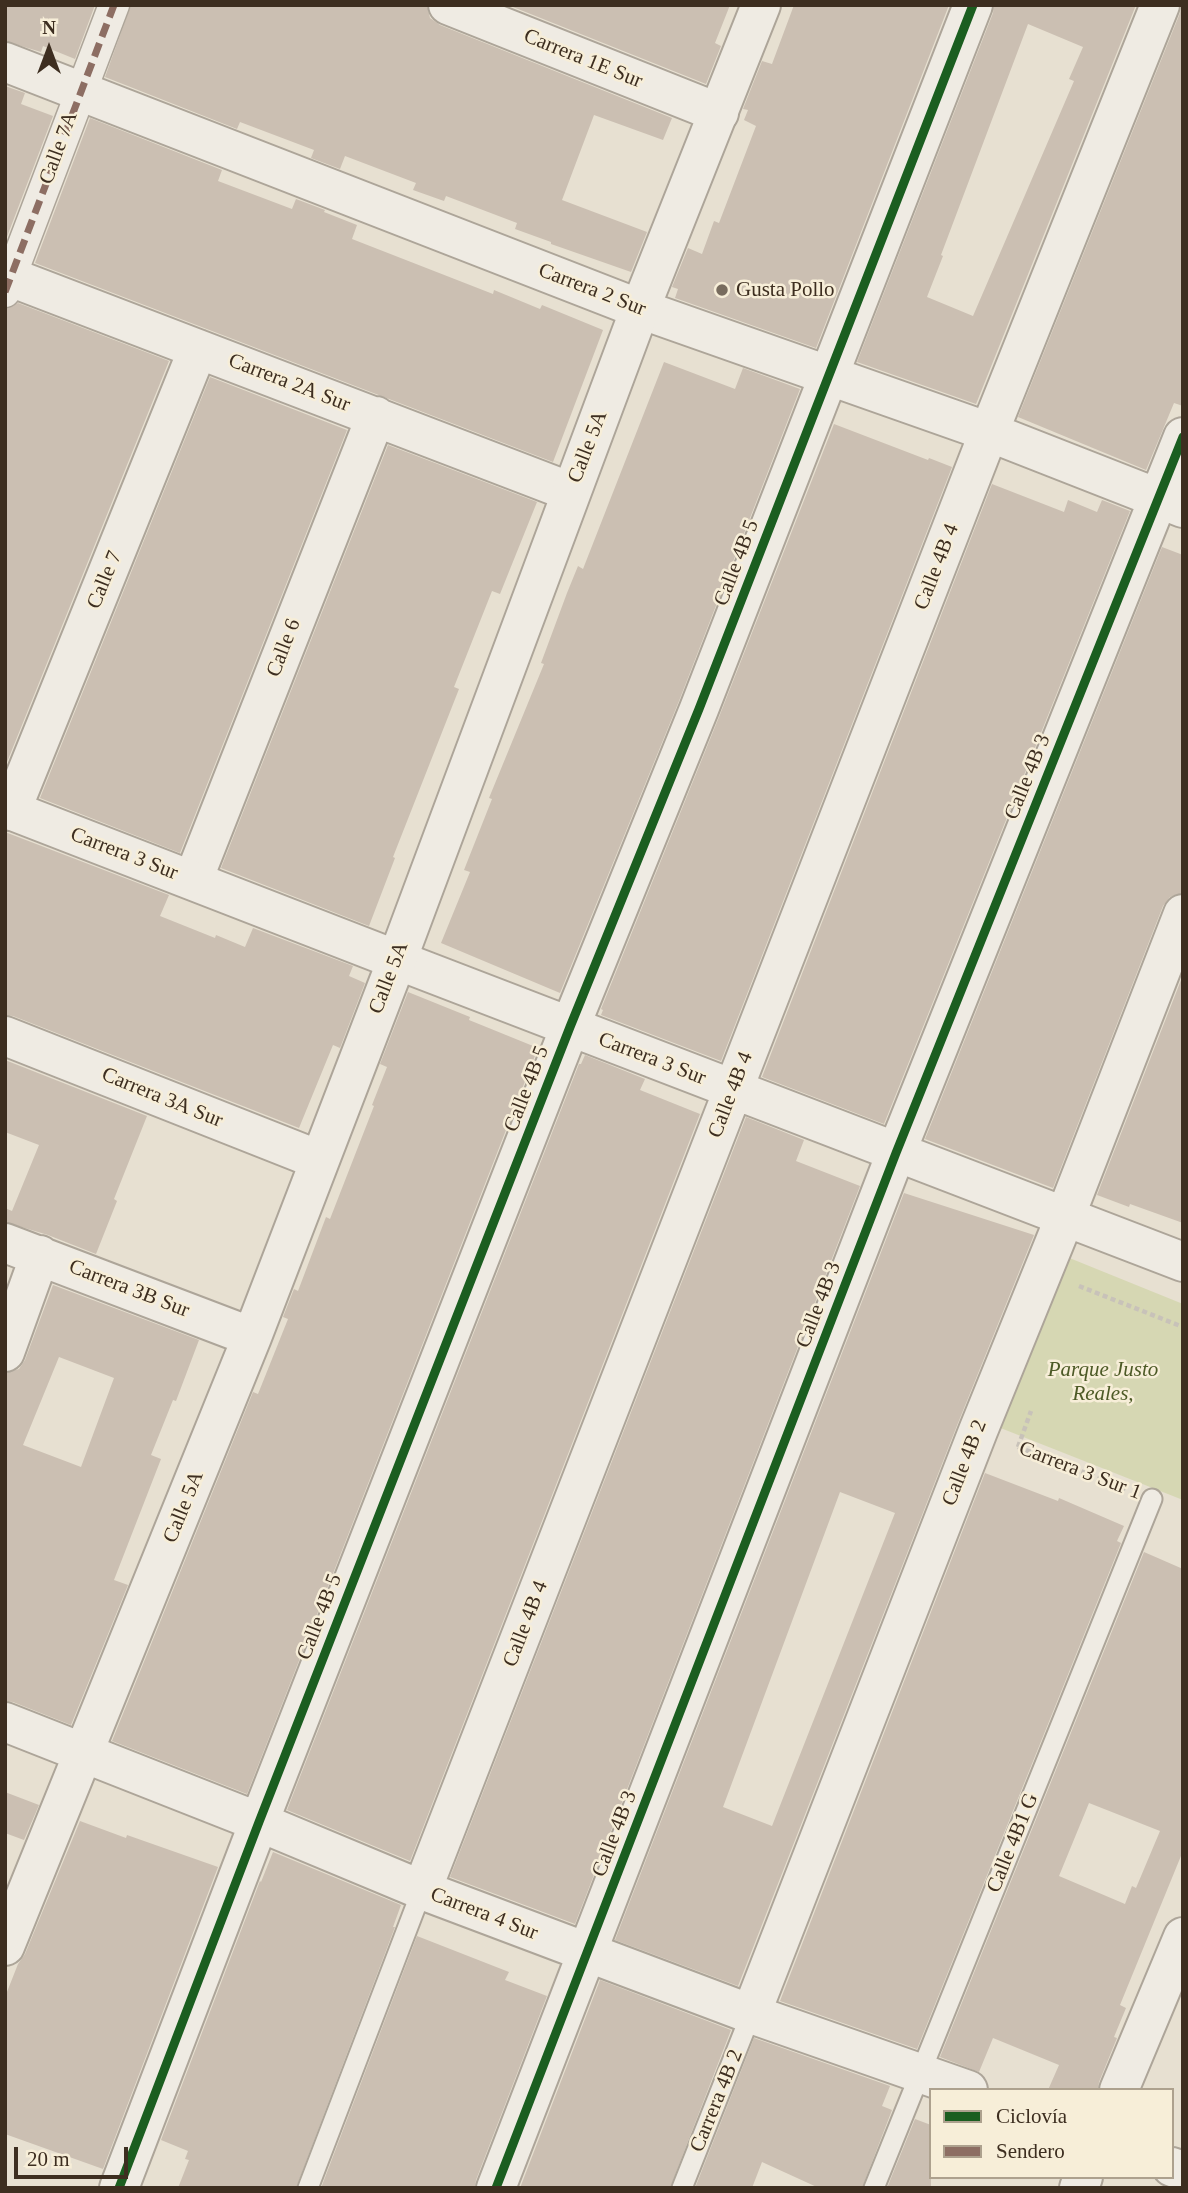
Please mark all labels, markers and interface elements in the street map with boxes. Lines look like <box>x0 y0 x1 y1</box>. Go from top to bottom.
north arrow <box>14 14 84 84</box>
text: N <box>42 17 56 38</box>
street label: Carrera 1E Sur <box>520 24 646 94</box>
street label: Calle 7A <box>34 108 84 188</box>
street label: Carrera 2 Sur <box>535 258 649 322</box>
place label: Gusta Pollo <box>736 277 835 303</box>
marker: Gusta Pollo <box>714 282 730 298</box>
street label: Carrera 2A Sur <box>225 348 353 418</box>
street label: Calle 5A <box>563 407 613 487</box>
street label: Calle 4B 5 <box>709 517 765 609</box>
street label: Calle 4B 4 <box>909 521 965 613</box>
street label: Calle 7 <box>82 547 128 613</box>
street label: Calle 6 <box>261 615 307 681</box>
street label: Calle 4B 3 <box>999 731 1057 823</box>
street label: Carrera 3 Sur <box>67 822 181 886</box>
street label: Calle 5A <box>364 938 414 1018</box>
street label: Carrera 3 Sur <box>595 1027 709 1091</box>
street label: Calle 4B 5 <box>499 1043 555 1135</box>
street label: Calle 4B 4 <box>703 1049 759 1141</box>
street label: Carrera 3A Sur <box>98 1062 226 1134</box>
street label: Carrera 3B Sur <box>65 1254 193 1324</box>
street label: Calle 4B 3 <box>791 1259 847 1351</box>
park label: Parque Justo Reales, <box>1048 1357 1158 1407</box>
street label: Calle 4B 2 <box>937 1417 993 1509</box>
street label: Carrera 3 Sur 1 <box>1015 1436 1145 1506</box>
street label: Calle 5A <box>158 1467 210 1547</box>
street label: Calle 4B 5 <box>292 1571 348 1663</box>
street label: Calle 4B 4 <box>498 1578 554 1670</box>
street label: Calle 4B 3 <box>587 1788 643 1880</box>
street label: Calle 4B1 G <box>982 1790 1044 1896</box>
street label: Carrera 4 Sur <box>427 1882 541 1946</box>
street label: Carrera 4B 2 <box>685 2046 749 2156</box>
legend <box>929 2088 1174 2179</box>
text: Ciclovía <box>996 2104 1067 2128</box>
scale bar <box>18 2134 131 2178</box>
text: Sendero <box>996 2139 1065 2163</box>
text: 20 m <box>27 2147 70 2171</box>

